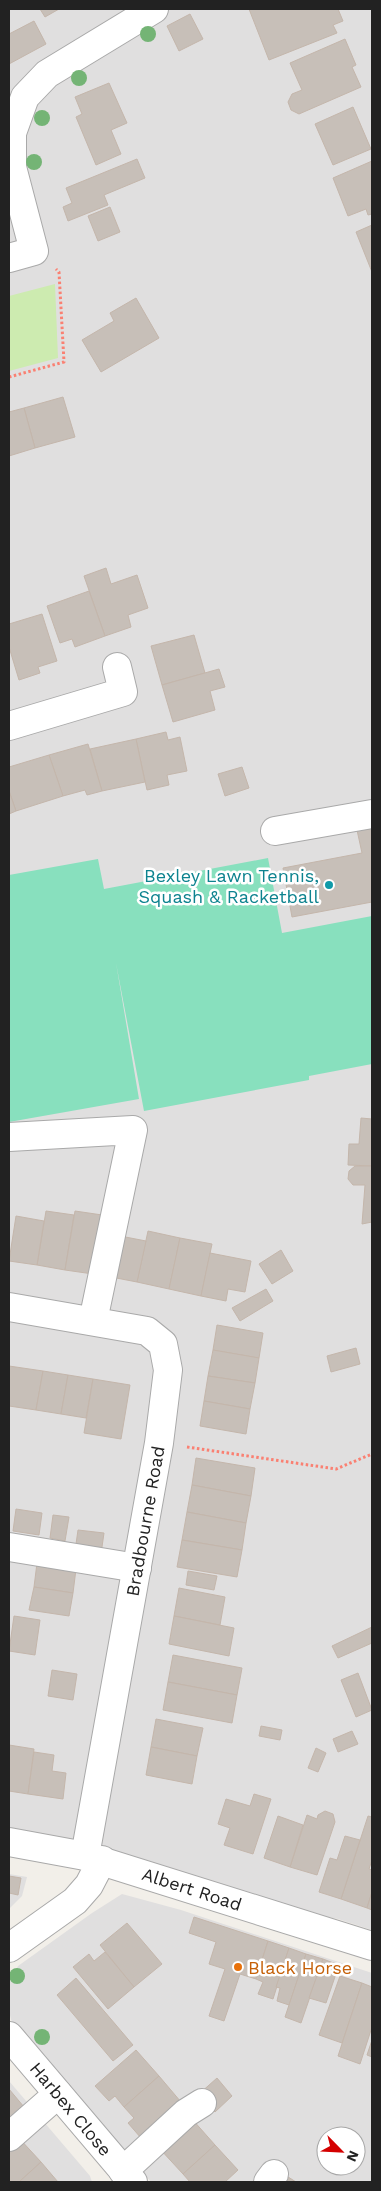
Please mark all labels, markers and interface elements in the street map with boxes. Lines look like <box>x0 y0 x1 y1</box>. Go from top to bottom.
place label: Bexley Lawn Tennis, Squash & Racketball <box>138 865 319 907</box>
marker: Bexley Lawn Tennis, Squash & Racketball <box>323 879 335 891</box>
street label: Bradbourne Road <box>121 1444 169 1598</box>
street label: Albert Road <box>140 1863 244 1915</box>
place label: Black Horse <box>248 1957 352 1978</box>
marker: Black Horse <box>232 1961 244 1973</box>
street label: Harbex Close <box>26 2058 116 2160</box>
north arrow <box>316 2126 366 2176</box>
text: N <box>343 2148 362 2164</box>

